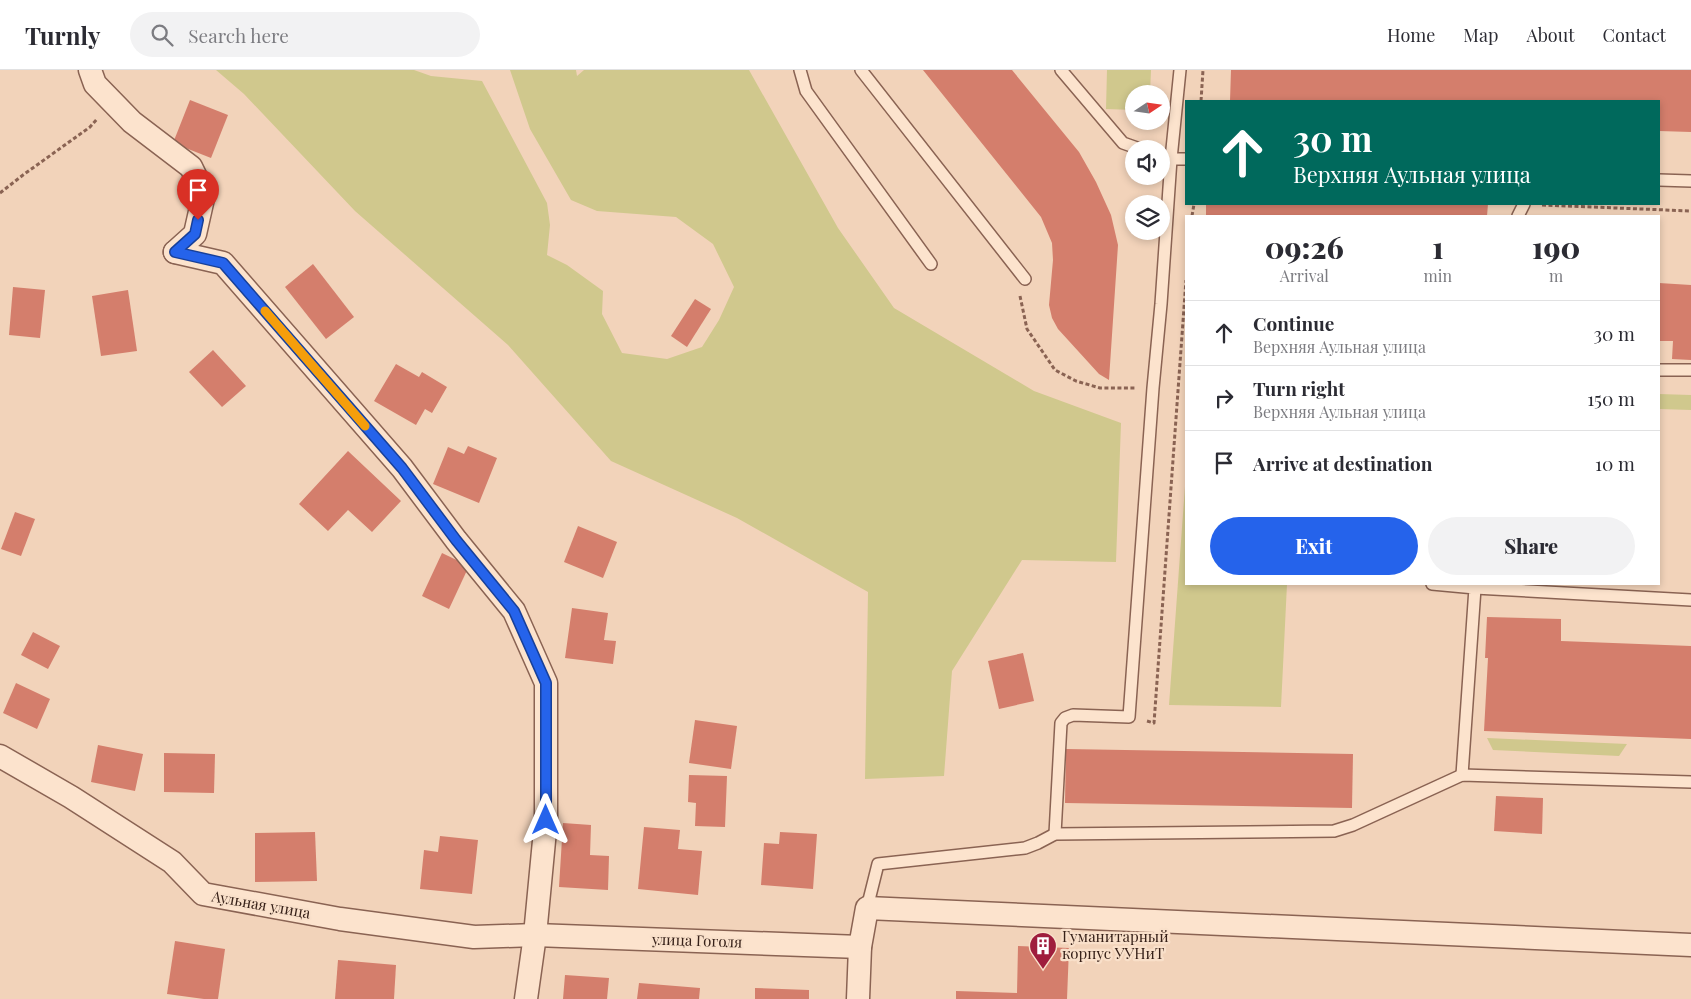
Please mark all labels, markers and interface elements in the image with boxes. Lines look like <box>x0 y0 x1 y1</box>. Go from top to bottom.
search box <box>130 12 480 57</box>
text: Turnly <box>25 19 100 51</box>
icon: search <box>148 21 176 49</box>
text: Search here <box>188 22 289 48</box>
text: Home <box>1387 23 1435 47</box>
text: Map <box>1463 23 1498 47</box>
text: About <box>1526 23 1575 47</box>
text: Contact <box>1603 23 1666 47</box>
north arrow <box>1125 85 1170 130</box>
map controls <box>1125 85 1170 240</box>
text: 30 m <box>1293 114 1373 161</box>
icon: ahead <box>1210 120 1275 185</box>
button: sound <box>1125 140 1170 185</box>
text: Верхняя Аульная улица <box>1293 159 1531 189</box>
pin <box>177 169 219 220</box>
icon: arrive <box>184 176 212 204</box>
button: layers <box>1125 195 1170 240</box>
text: 09:26 <box>1265 227 1344 267</box>
text: 1 <box>1432 227 1444 267</box>
text: 190 <box>1532 227 1580 267</box>
text: Arrival <box>1280 265 1329 286</box>
text: min <box>1424 265 1452 286</box>
text: m <box>1549 265 1563 286</box>
text: Continue <box>1253 310 1334 336</box>
icon: ahead <box>1210 319 1238 347</box>
text: 30 m <box>1593 320 1635 346</box>
text: Верхняя Аульная улица <box>1253 336 1426 357</box>
text: Turn right <box>1253 375 1345 401</box>
icon: right <box>1210 384 1238 412</box>
text: 150 m <box>1587 385 1635 411</box>
text: Верхняя Аульная улица <box>1253 401 1426 422</box>
icon: arrive <box>1210 449 1238 477</box>
text: Arrive at destination <box>1253 450 1433 476</box>
text: 10 m <box>1595 450 1635 476</box>
button: Exit <box>1210 517 1418 575</box>
button: Share <box>1428 517 1635 575</box>
position arrow <box>519 793 571 845</box>
street label: Аульная улица <box>209 885 313 923</box>
place label: Гуманитарный корпус УУНиТ <box>1062 926 1169 963</box>
street label: улица Гоголя <box>651 928 743 952</box>
building icon: Гуманитарный корпус УУНиТ <box>1028 931 1058 970</box>

